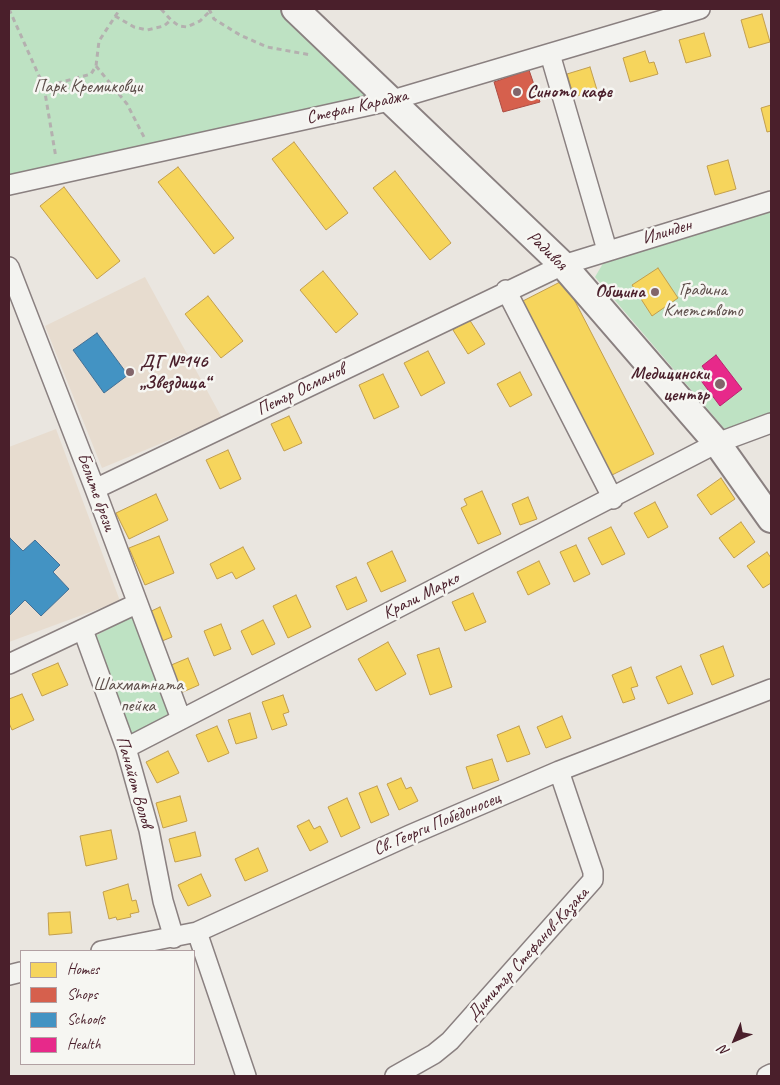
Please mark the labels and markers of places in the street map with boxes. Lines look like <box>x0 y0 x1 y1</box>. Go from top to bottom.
place label: Синото кафе <box>527 81 612 103</box>
marker: Синото кафе <box>511 86 523 98</box>
place label: Община <box>595 281 645 303</box>
marker: Община <box>649 286 661 298</box>
place label: ДГ №146 „Звездица“ <box>140 351 209 394</box>
place label: Медицински център <box>631 363 709 406</box>
marker: ДГ №146 „Звездица“ <box>124 366 136 378</box>
marker: Медицински център <box>713 377 727 391</box>

